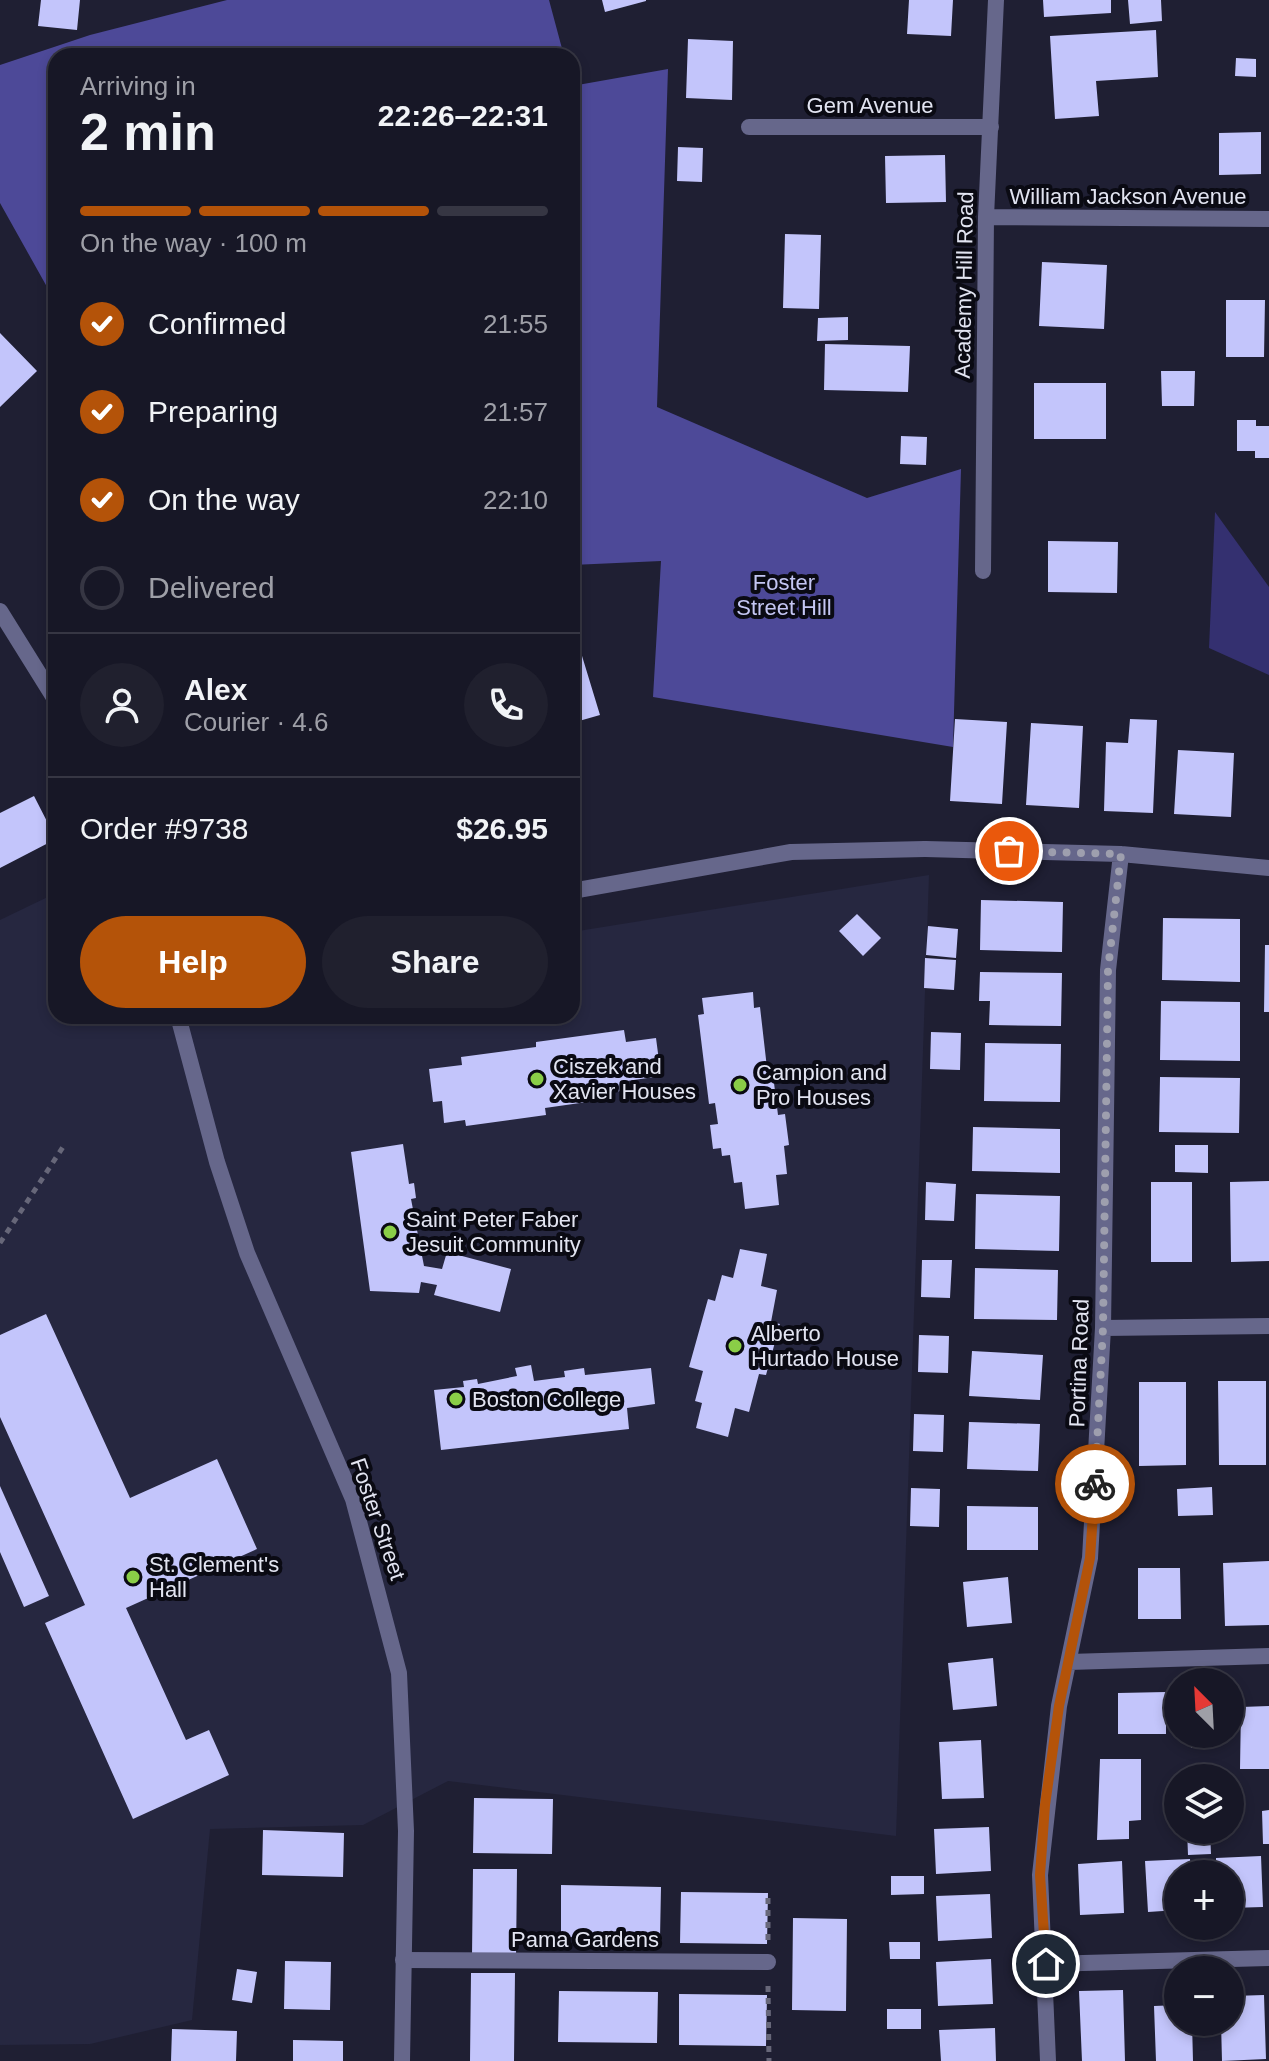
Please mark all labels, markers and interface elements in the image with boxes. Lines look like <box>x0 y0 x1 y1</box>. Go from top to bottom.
text: Arriving in <box>80 71 196 101</box>
street label: Gem Avenue <box>807 93 933 118</box>
text: 22:26–22:31 <box>378 99 548 132</box>
text: 2 min <box>80 103 216 161</box>
street label: William Jackson Avenue <box>1010 184 1246 209</box>
street label: Academy Hill Road <box>950 191 978 379</box>
text: On the way · 100 m <box>80 228 307 258</box>
icon: check <box>80 302 124 346</box>
text: Confirmed <box>148 307 286 340</box>
text: 21:55 <box>483 309 548 339</box>
icon: check <box>80 390 124 434</box>
text: Preparing <box>148 395 278 428</box>
text: 21:57 <box>483 397 548 427</box>
icon: check <box>80 478 124 522</box>
text: On the way <box>148 483 300 516</box>
text: 22:10 <box>483 485 548 515</box>
park label: Foster Street Hill <box>736 570 832 620</box>
text: Delivered <box>148 571 275 604</box>
button: person <box>80 663 164 747</box>
button: phone <box>464 663 548 747</box>
text: Alex <box>184 673 247 706</box>
text: Courier · 4.6 <box>184 707 329 737</box>
text: Order #9738 <box>80 812 248 845</box>
text: $26.95 <box>456 812 548 845</box>
pin <box>975 817 1043 885</box>
icon: bag <box>987 829 1031 873</box>
button: Help <box>80 916 306 1008</box>
button: Share <box>322 916 548 1008</box>
place label: Ciszek and Xavier Houses <box>553 1054 696 1104</box>
place label: Campion and Pro Houses <box>756 1060 887 1110</box>
marker: Ciszek and Xavier Houses <box>528 1070 546 1088</box>
marker: Campion and Pro Houses <box>731 1076 749 1094</box>
place label: Saint Peter Faber Jesuit Community <box>406 1207 581 1257</box>
marker: Saint Peter Faber Jesuit Community <box>381 1223 399 1241</box>
street label: Portina Road <box>1064 1298 1094 1428</box>
place label: Alberto Hurtado House <box>751 1321 899 1371</box>
marker: Alberto Hurtado House <box>726 1337 744 1355</box>
place label: Boston College <box>472 1387 621 1412</box>
marker: Boston College <box>447 1390 465 1408</box>
courier <box>1055 1444 1135 1524</box>
street label: Foster Street <box>345 1455 411 1583</box>
icon: bike <box>1073 1462 1117 1506</box>
place label: St. Clement's Hall <box>149 1552 279 1602</box>
marker: St. Clement's Hall <box>124 1568 142 1586</box>
north arrow <box>1164 1668 1244 1748</box>
map controls <box>1164 1668 1244 2036</box>
button: layers <box>1164 1764 1244 1844</box>
button: + <box>1164 1860 1244 1940</box>
street label: Pama Gardens <box>511 1927 659 1952</box>
pin <box>1012 1930 1080 1998</box>
icon: home <box>1024 1942 1068 1986</box>
button: − <box>1164 1956 1244 2036</box>

